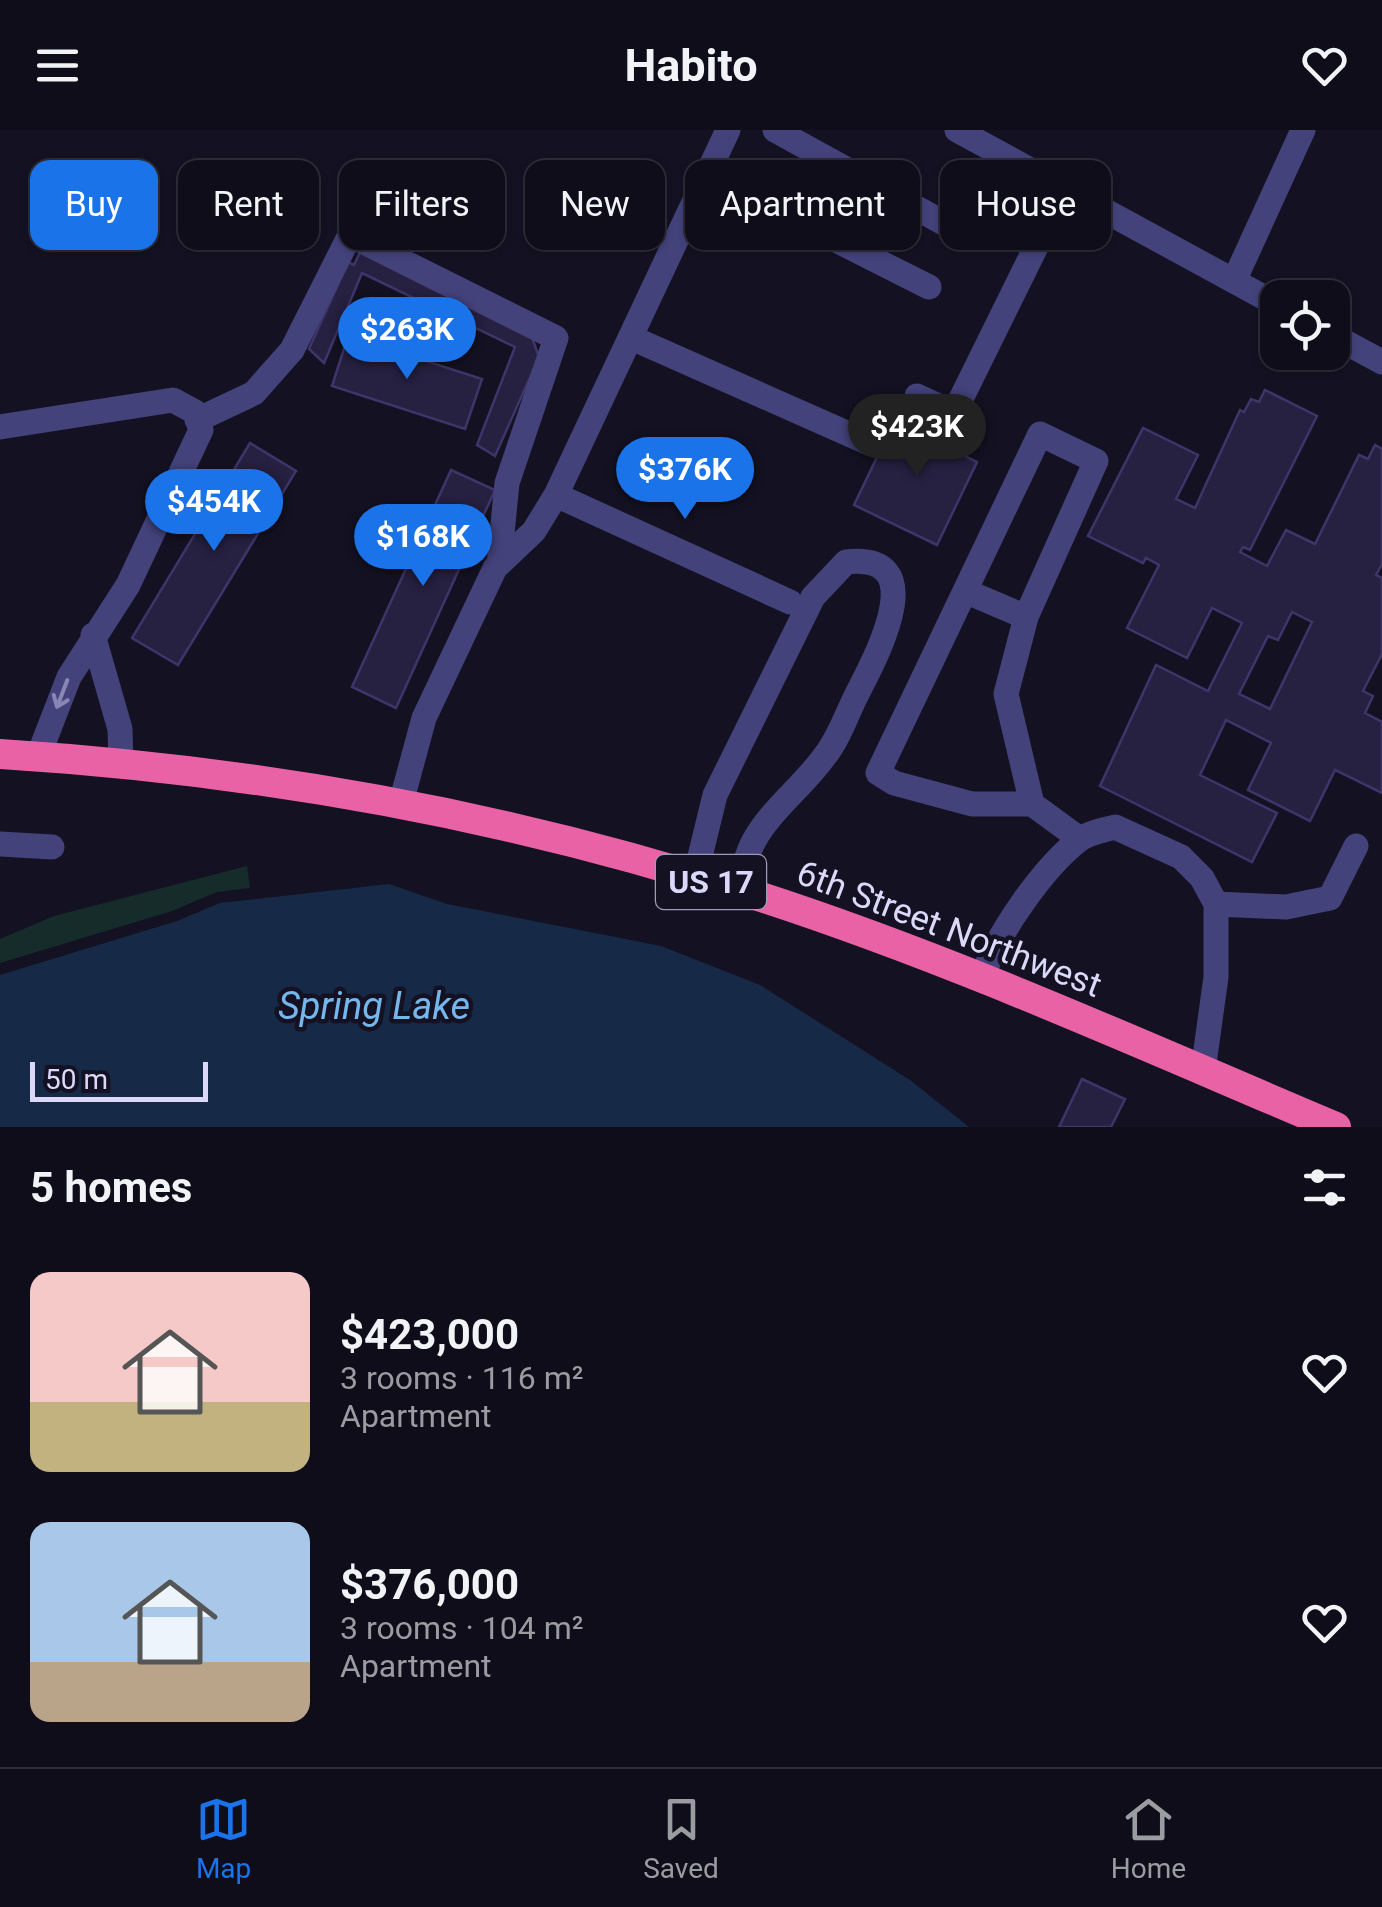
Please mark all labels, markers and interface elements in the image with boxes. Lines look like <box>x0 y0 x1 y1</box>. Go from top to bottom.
icon: menu <box>30 38 85 93</box>
icon: heart <box>1297 38 1352 93</box>
text: Habito <box>624 39 758 92</box>
chip: Buy <box>30 160 158 250</box>
chip: Rent <box>178 160 319 250</box>
chip: Filters <box>339 160 505 250</box>
chip: New <box>525 160 665 250</box>
chip: Apartment <box>685 160 920 250</box>
chip: House <box>940 160 1111 250</box>
map controls <box>1260 280 1350 370</box>
button: locate <box>1260 280 1350 370</box>
pin: $263K <box>337 297 477 382</box>
text: $263K <box>360 310 454 348</box>
pin: $423K <box>847 394 987 479</box>
text: $423K <box>870 407 964 445</box>
pin: $376K <box>615 437 755 522</box>
text: $376K <box>638 450 732 488</box>
pin: $454K <box>144 469 284 554</box>
text: $454K <box>167 482 261 520</box>
pin: $168K <box>353 504 493 589</box>
text: $168K <box>376 517 470 555</box>
one-way arrow <box>52 678 70 709</box>
street label: 6th Street Northwest <box>791 852 1107 1006</box>
road number: US 17 <box>656 855 766 909</box>
water label: Spring Lake <box>278 984 470 1028</box>
scale bar <box>30 1057 208 1101</box>
text: 50 m <box>45 1063 108 1096</box>
icon: filters <box>1297 1160 1352 1215</box>
text: 5 homes <box>30 1163 192 1212</box>
text: $423,000 <box>340 1310 519 1359</box>
icon: home <box>110 1312 230 1432</box>
icon: heart <box>1297 1345 1352 1400</box>
text: 3 rooms · 116 m² <box>340 1359 583 1397</box>
text: Apartment <box>340 1397 492 1435</box>
text: $376,000 <box>340 1560 519 1609</box>
icon: home <box>110 1562 230 1682</box>
icon: heart <box>1297 1595 1352 1650</box>
text: 3 rooms · 104 m² <box>340 1609 583 1647</box>
text: Apartment <box>340 1647 492 1685</box>
tab: Map <box>196 1792 251 1885</box>
tab: Saved <box>643 1792 719 1885</box>
tab: Home <box>1111 1792 1186 1885</box>

